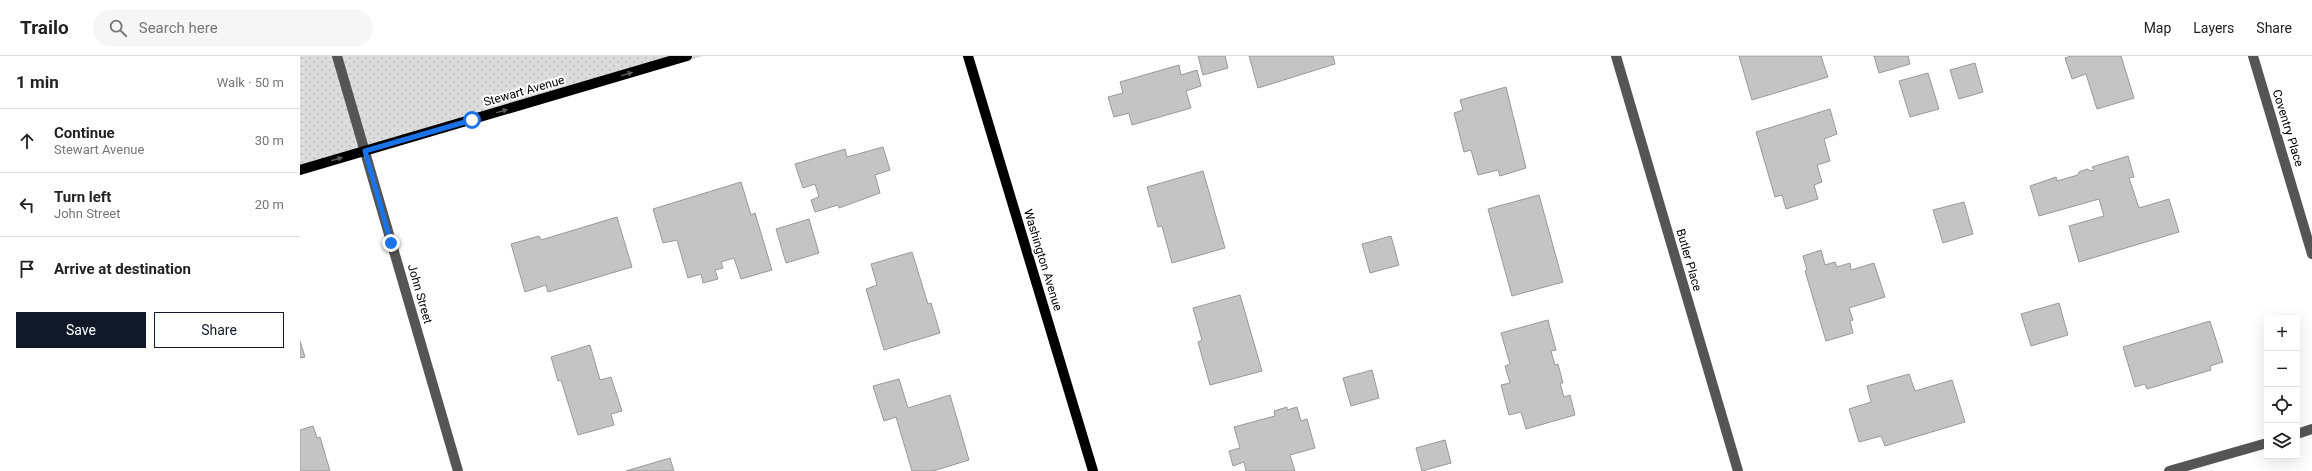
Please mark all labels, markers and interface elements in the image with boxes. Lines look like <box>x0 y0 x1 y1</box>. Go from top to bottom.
search box <box>93 10 373 46</box>
text: Trailo <box>20 16 69 39</box>
icon: search <box>107 17 129 39</box>
text: Search here <box>139 19 218 37</box>
text: Map <box>2144 20 2171 36</box>
text: Layers <box>2193 20 2234 36</box>
text: Share <box>2256 20 2292 36</box>
one-way arrow <box>621 71 633 77</box>
text: 1 min <box>16 72 59 92</box>
street label: Stewart Avenue <box>482 73 566 109</box>
text: Walk · 50 m <box>217 75 284 90</box>
street label: Coventry Place <box>2270 88 2306 168</box>
one-way arrow <box>497 108 509 114</box>
route start <box>463 111 481 129</box>
text: Continue <box>54 124 115 142</box>
icon: ahead <box>16 130 38 152</box>
text: 30 m <box>255 133 284 148</box>
text: Stewart Avenue <box>54 142 144 157</box>
one-way arrow <box>332 156 344 162</box>
text: Turn left <box>54 188 111 206</box>
icon: left <box>16 194 38 216</box>
text: 20 m <box>255 197 284 212</box>
text: John Street <box>54 206 120 221</box>
street label: Washington Avenue <box>1021 207 1065 313</box>
street label: Butler Place <box>1673 227 1705 293</box>
route end <box>382 234 400 252</box>
icon: arrive <box>16 258 38 280</box>
text: Arrive at destination <box>54 260 191 278</box>
street label: John Street <box>405 263 435 325</box>
button: Save <box>16 312 146 348</box>
button: Share <box>154 312 284 348</box>
map controls <box>2264 315 2300 459</box>
button: + <box>2264 315 2300 351</box>
button: − <box>2264 351 2300 387</box>
button: locate <box>2264 387 2300 423</box>
button: layers <box>2264 423 2300 459</box>

